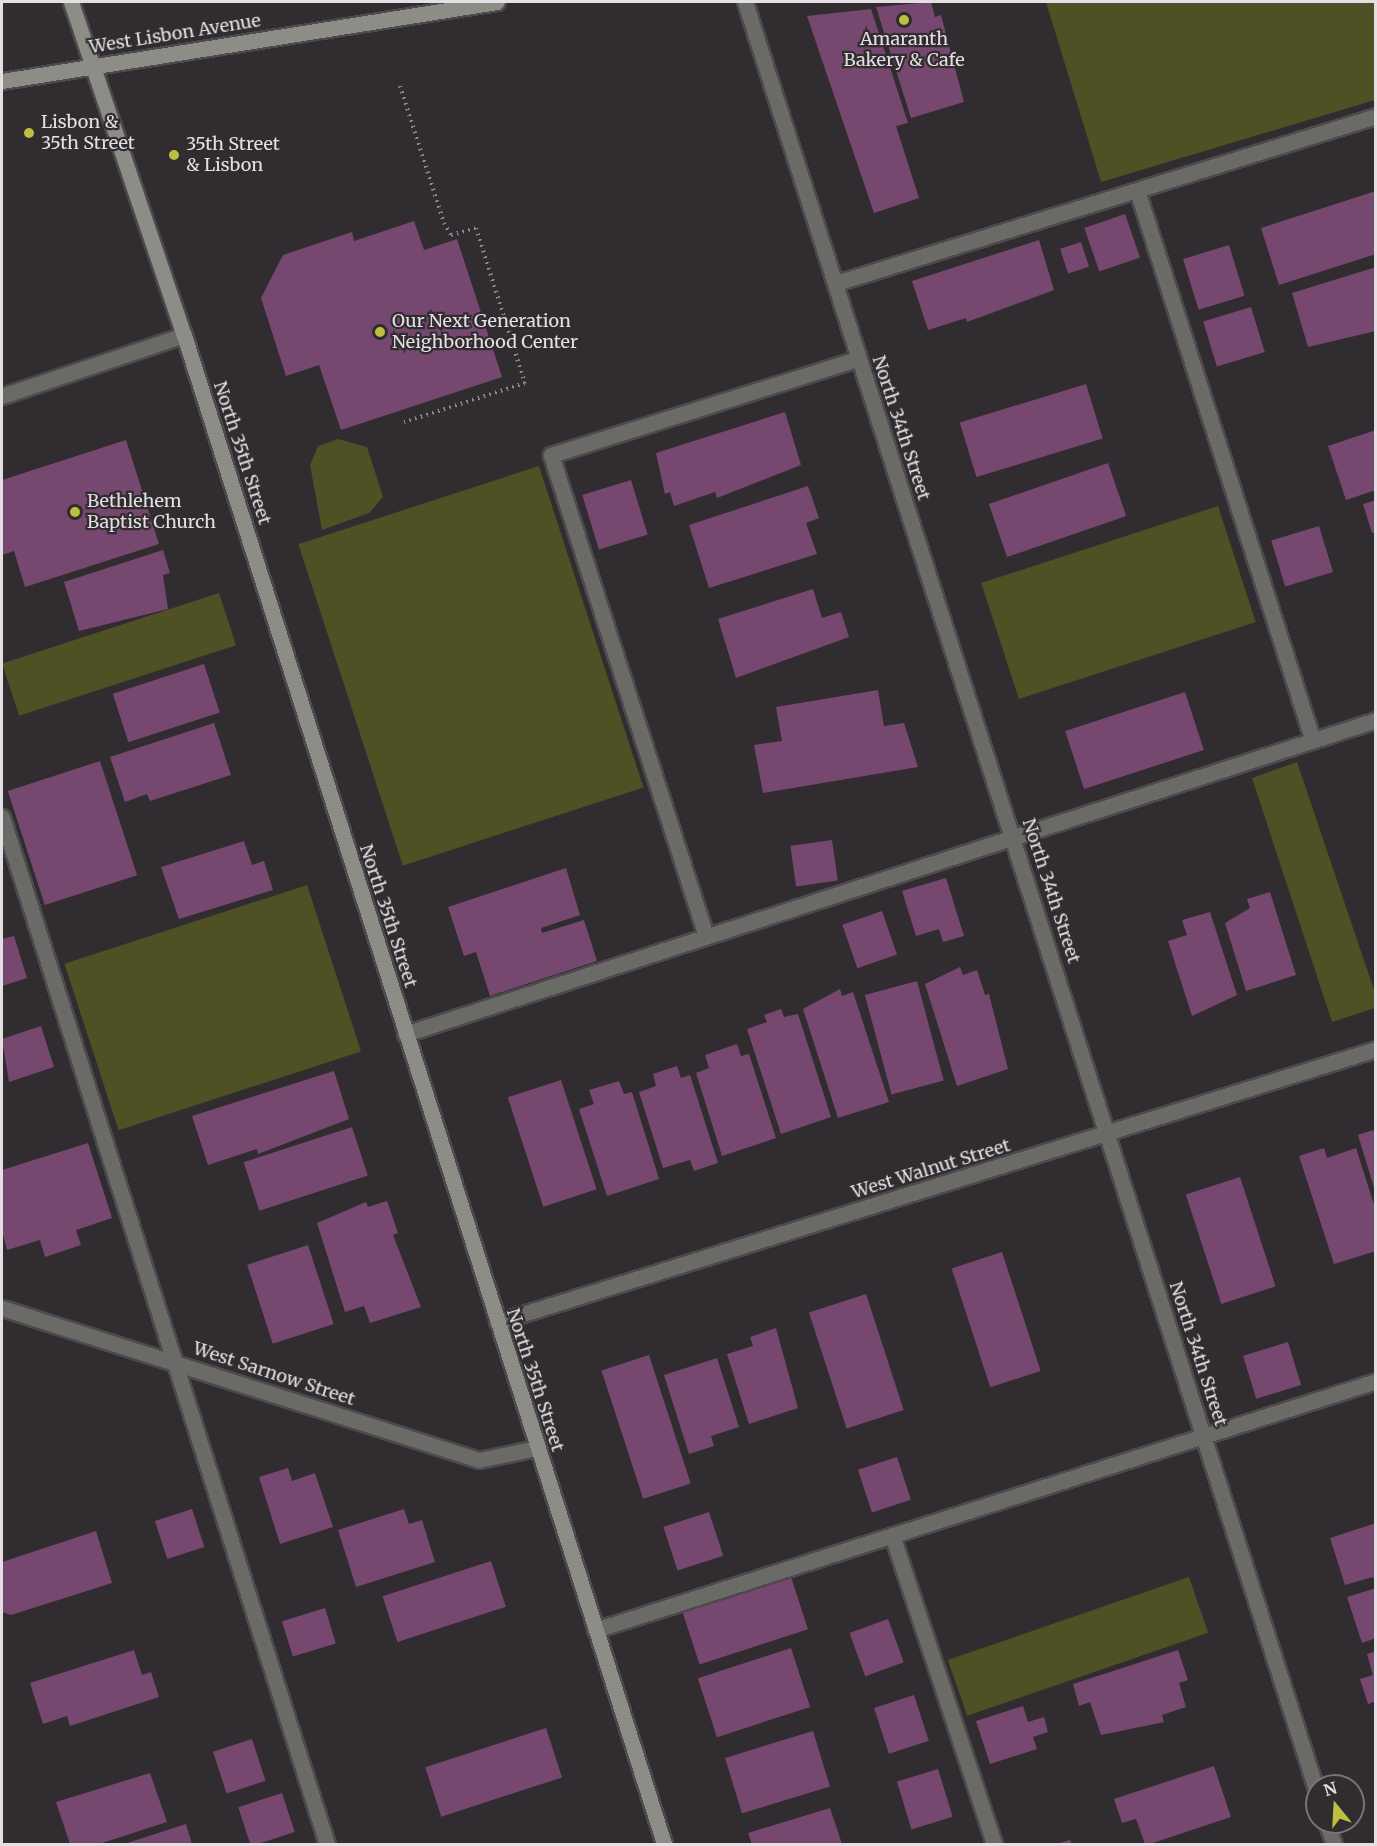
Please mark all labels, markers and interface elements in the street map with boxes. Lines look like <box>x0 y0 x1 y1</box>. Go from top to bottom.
street label: West Lisbon Avenue <box>88 10 262 58</box>
marker: Amaranth Bakery & Cafe <box>897 13 911 27</box>
place label: Amaranth Bakery & Cafe <box>843 29 965 72</box>
place label: Lisbon & 35th Street <box>41 112 135 154</box>
marker: Lisbon & 35th Street <box>22 126 36 140</box>
place label: 35th Street & Lisbon <box>186 134 280 176</box>
marker: 35th Street & Lisbon <box>167 148 181 162</box>
place label: Our Next Generation Neighborhood Center <box>392 311 578 354</box>
marker: Our Next Generation Neighborhood Center <box>373 325 387 339</box>
street label: North 34th Street <box>867 353 935 503</box>
street label: North 35th Street <box>209 379 275 527</box>
place label: Bethlehem Baptist Church <box>87 491 216 534</box>
marker: Bethlehem Baptist Church <box>68 505 82 519</box>
street label: North 34th Street <box>1017 816 1085 966</box>
street label: North 35th Street <box>355 842 421 990</box>
street label: West Walnut Street <box>849 1135 1013 1203</box>
street label: North 34th Street <box>1164 1279 1232 1429</box>
street label: North 35th Street <box>502 1306 568 1454</box>
street label: West Sarnow Street <box>190 1338 358 1410</box>
north arrow <box>1305 1774 1365 1834</box>
text: N <box>1321 1777 1339 1800</box>

